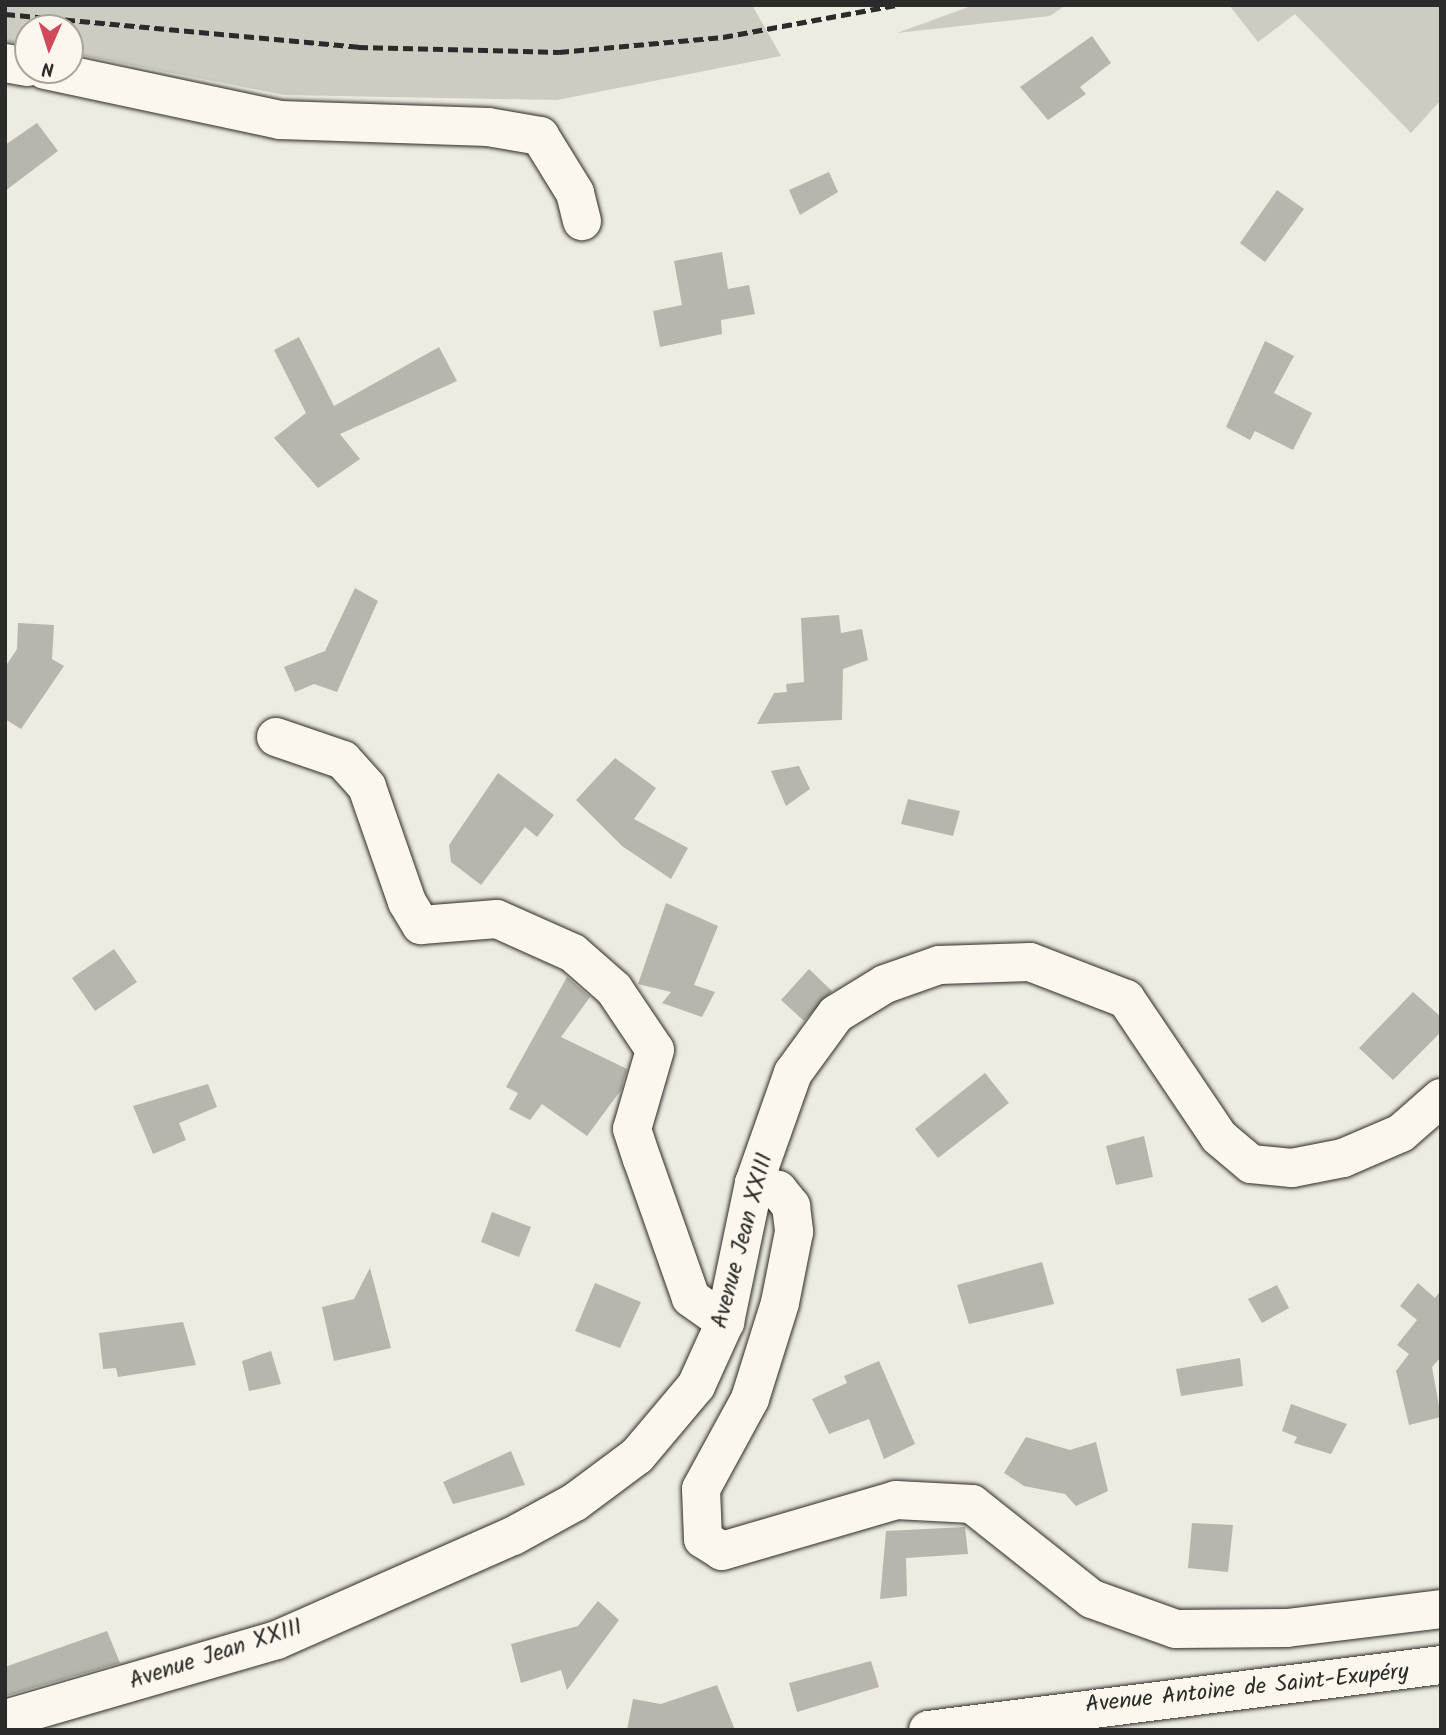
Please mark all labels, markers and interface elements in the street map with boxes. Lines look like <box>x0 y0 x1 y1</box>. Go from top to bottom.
north arrow <box>14 14 84 84</box>
text: N <box>41 53 55 83</box>
street label: Avenue Jean XXIII <box>706 1150 780 1332</box>
street label: Avenue Jean XXIII <box>126 1614 306 1696</box>
street label: Avenue Antoine de Saint-Exupéry <box>1084 1658 1410 1720</box>

